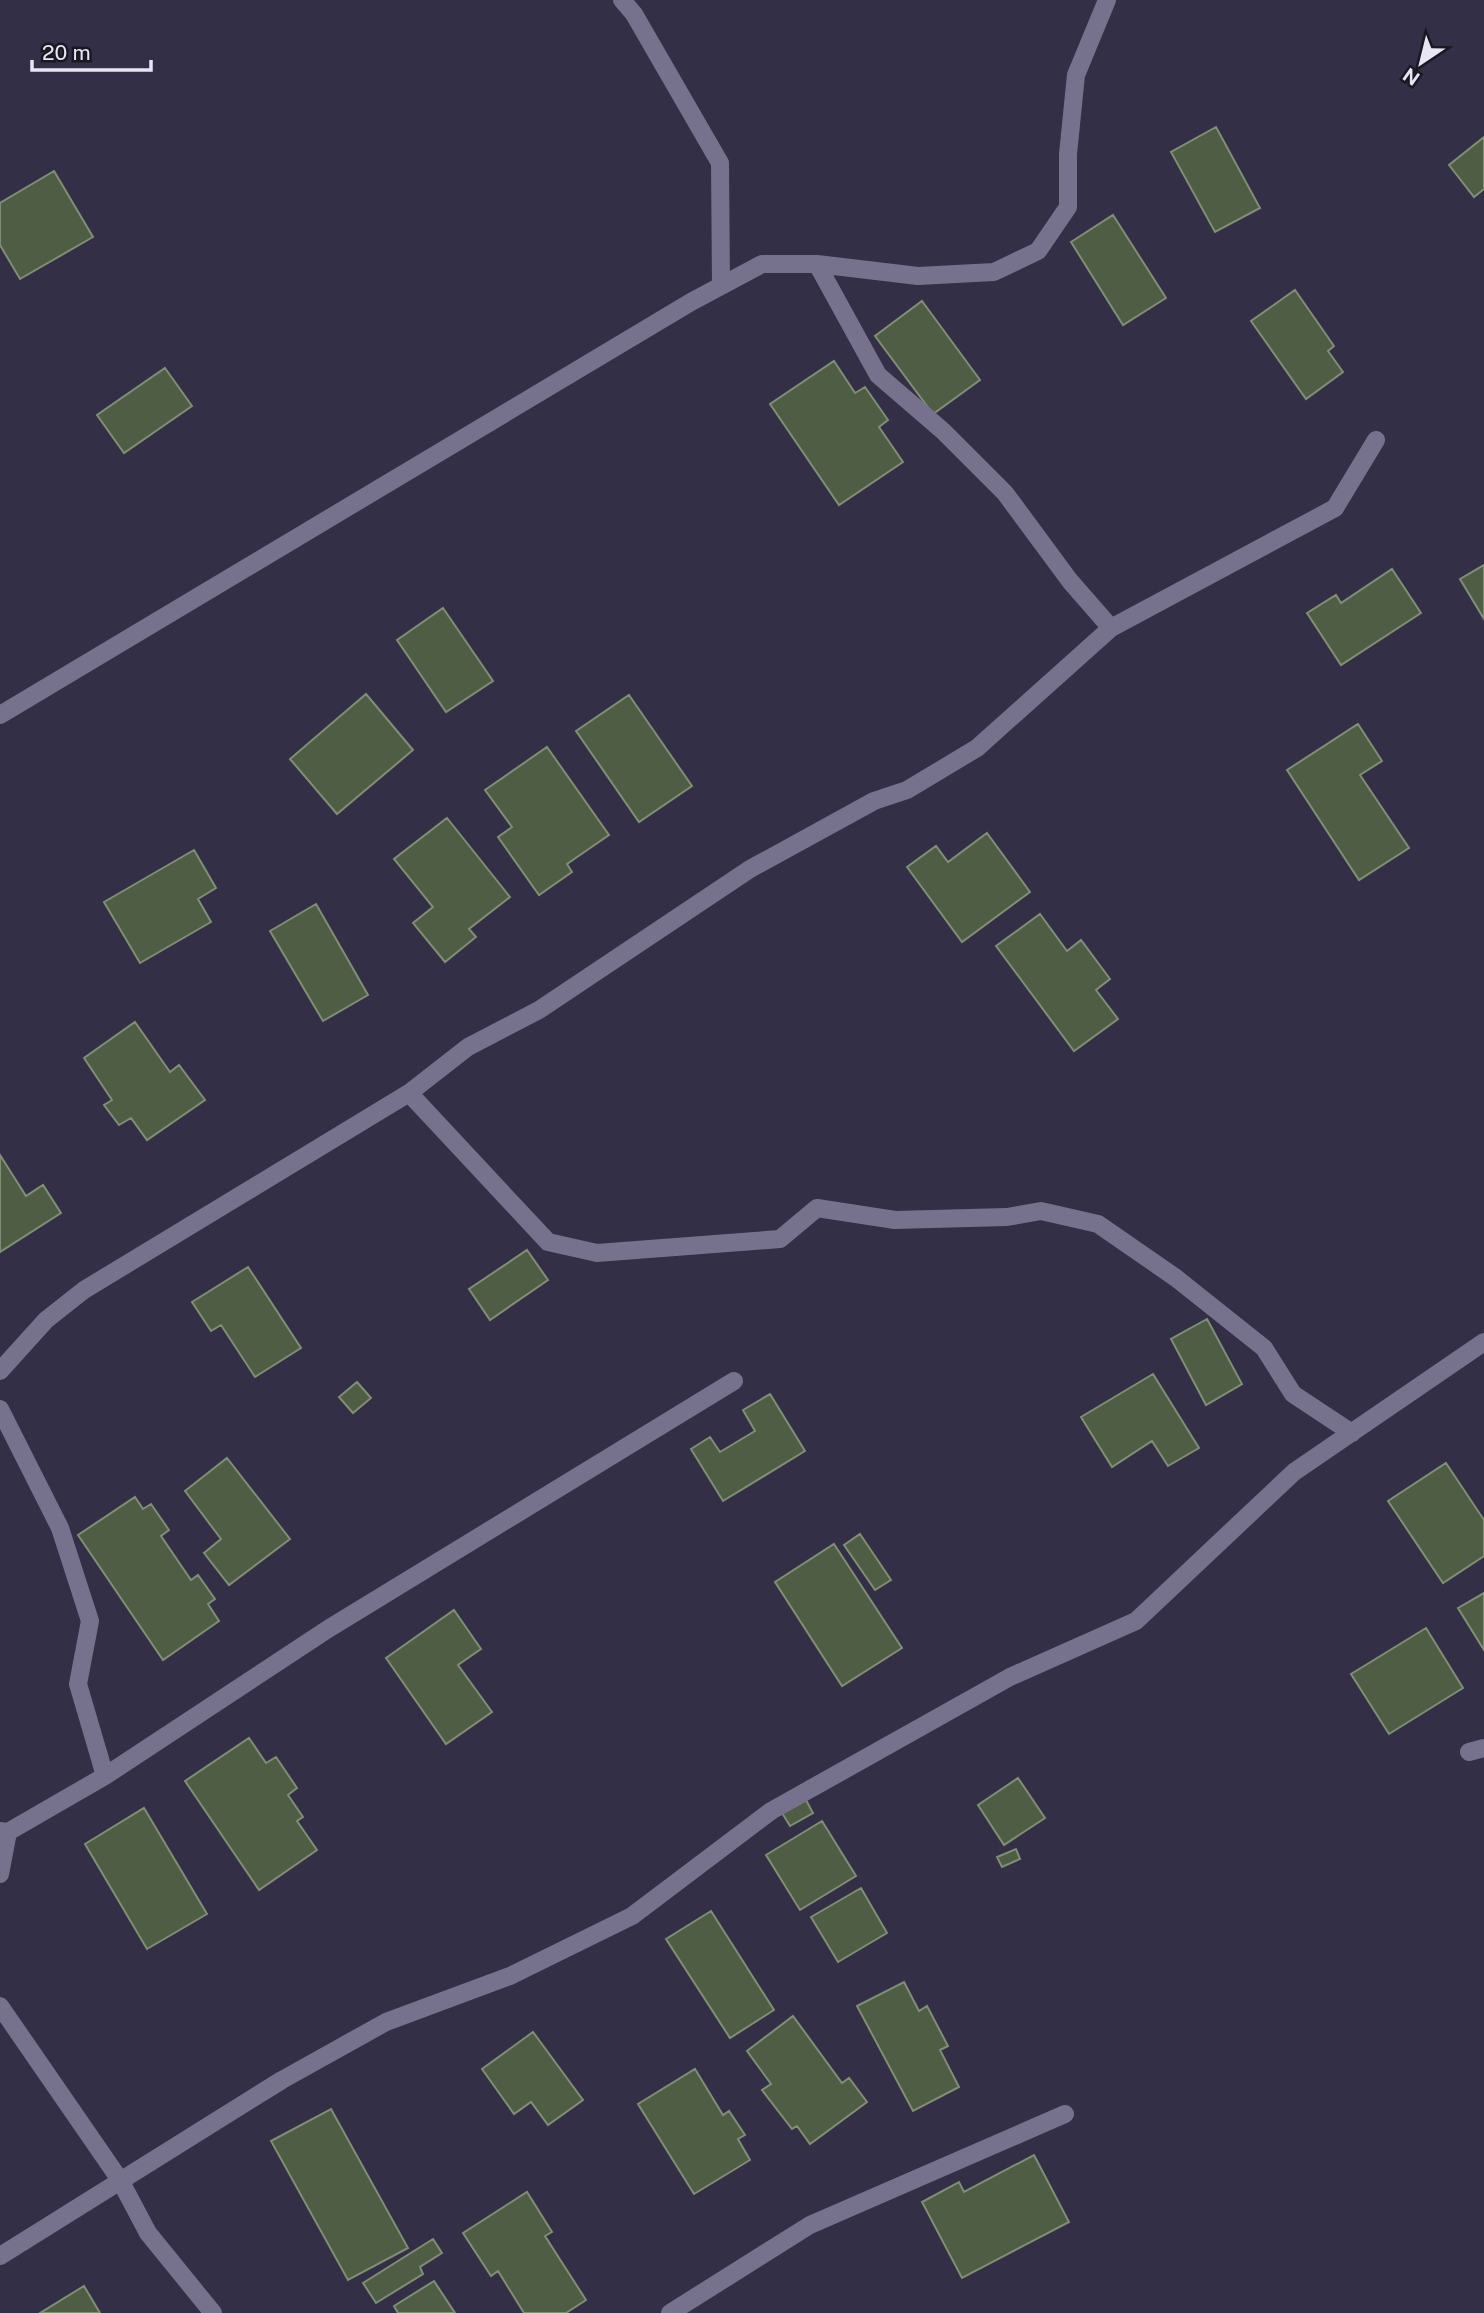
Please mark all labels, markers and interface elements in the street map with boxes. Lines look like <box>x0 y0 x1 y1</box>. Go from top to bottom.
scale bar <box>32 28 150 72</box>
north arrow <box>1386 28 1456 98</box>
text: 20 m <box>42 40 91 65</box>
text: N <box>1399 64 1424 90</box>

